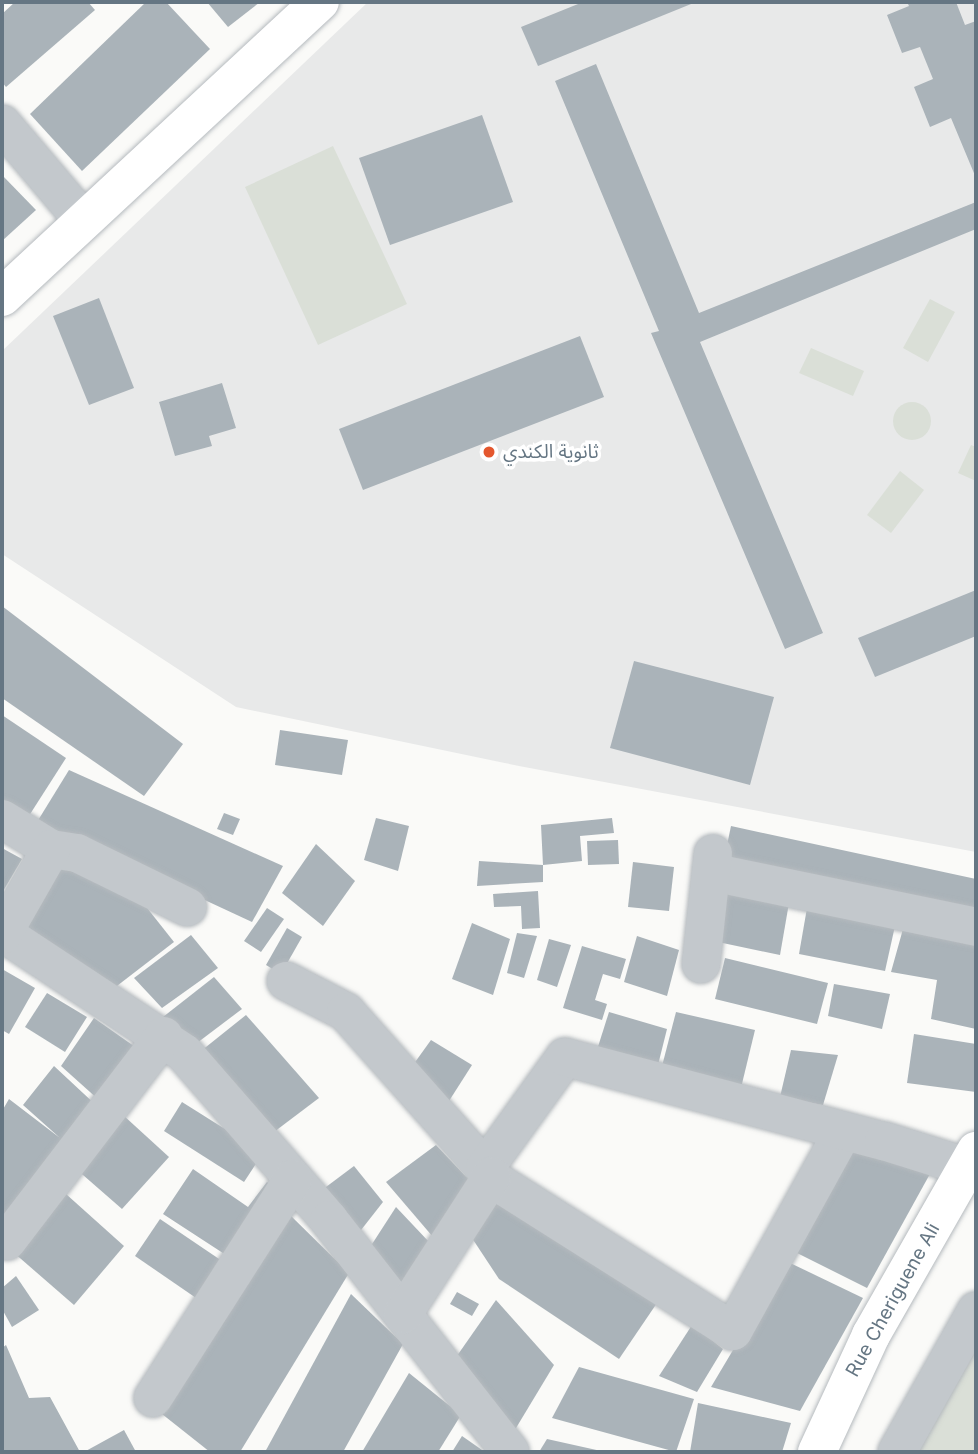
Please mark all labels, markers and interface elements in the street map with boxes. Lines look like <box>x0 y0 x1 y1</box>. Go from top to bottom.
place label: ثانوية الكندي <box>503 441 599 463</box>
marker: ثانوية الكندي <box>481 444 497 460</box>
street label: Rue Cheriguene Ali <box>841 1219 945 1381</box>

